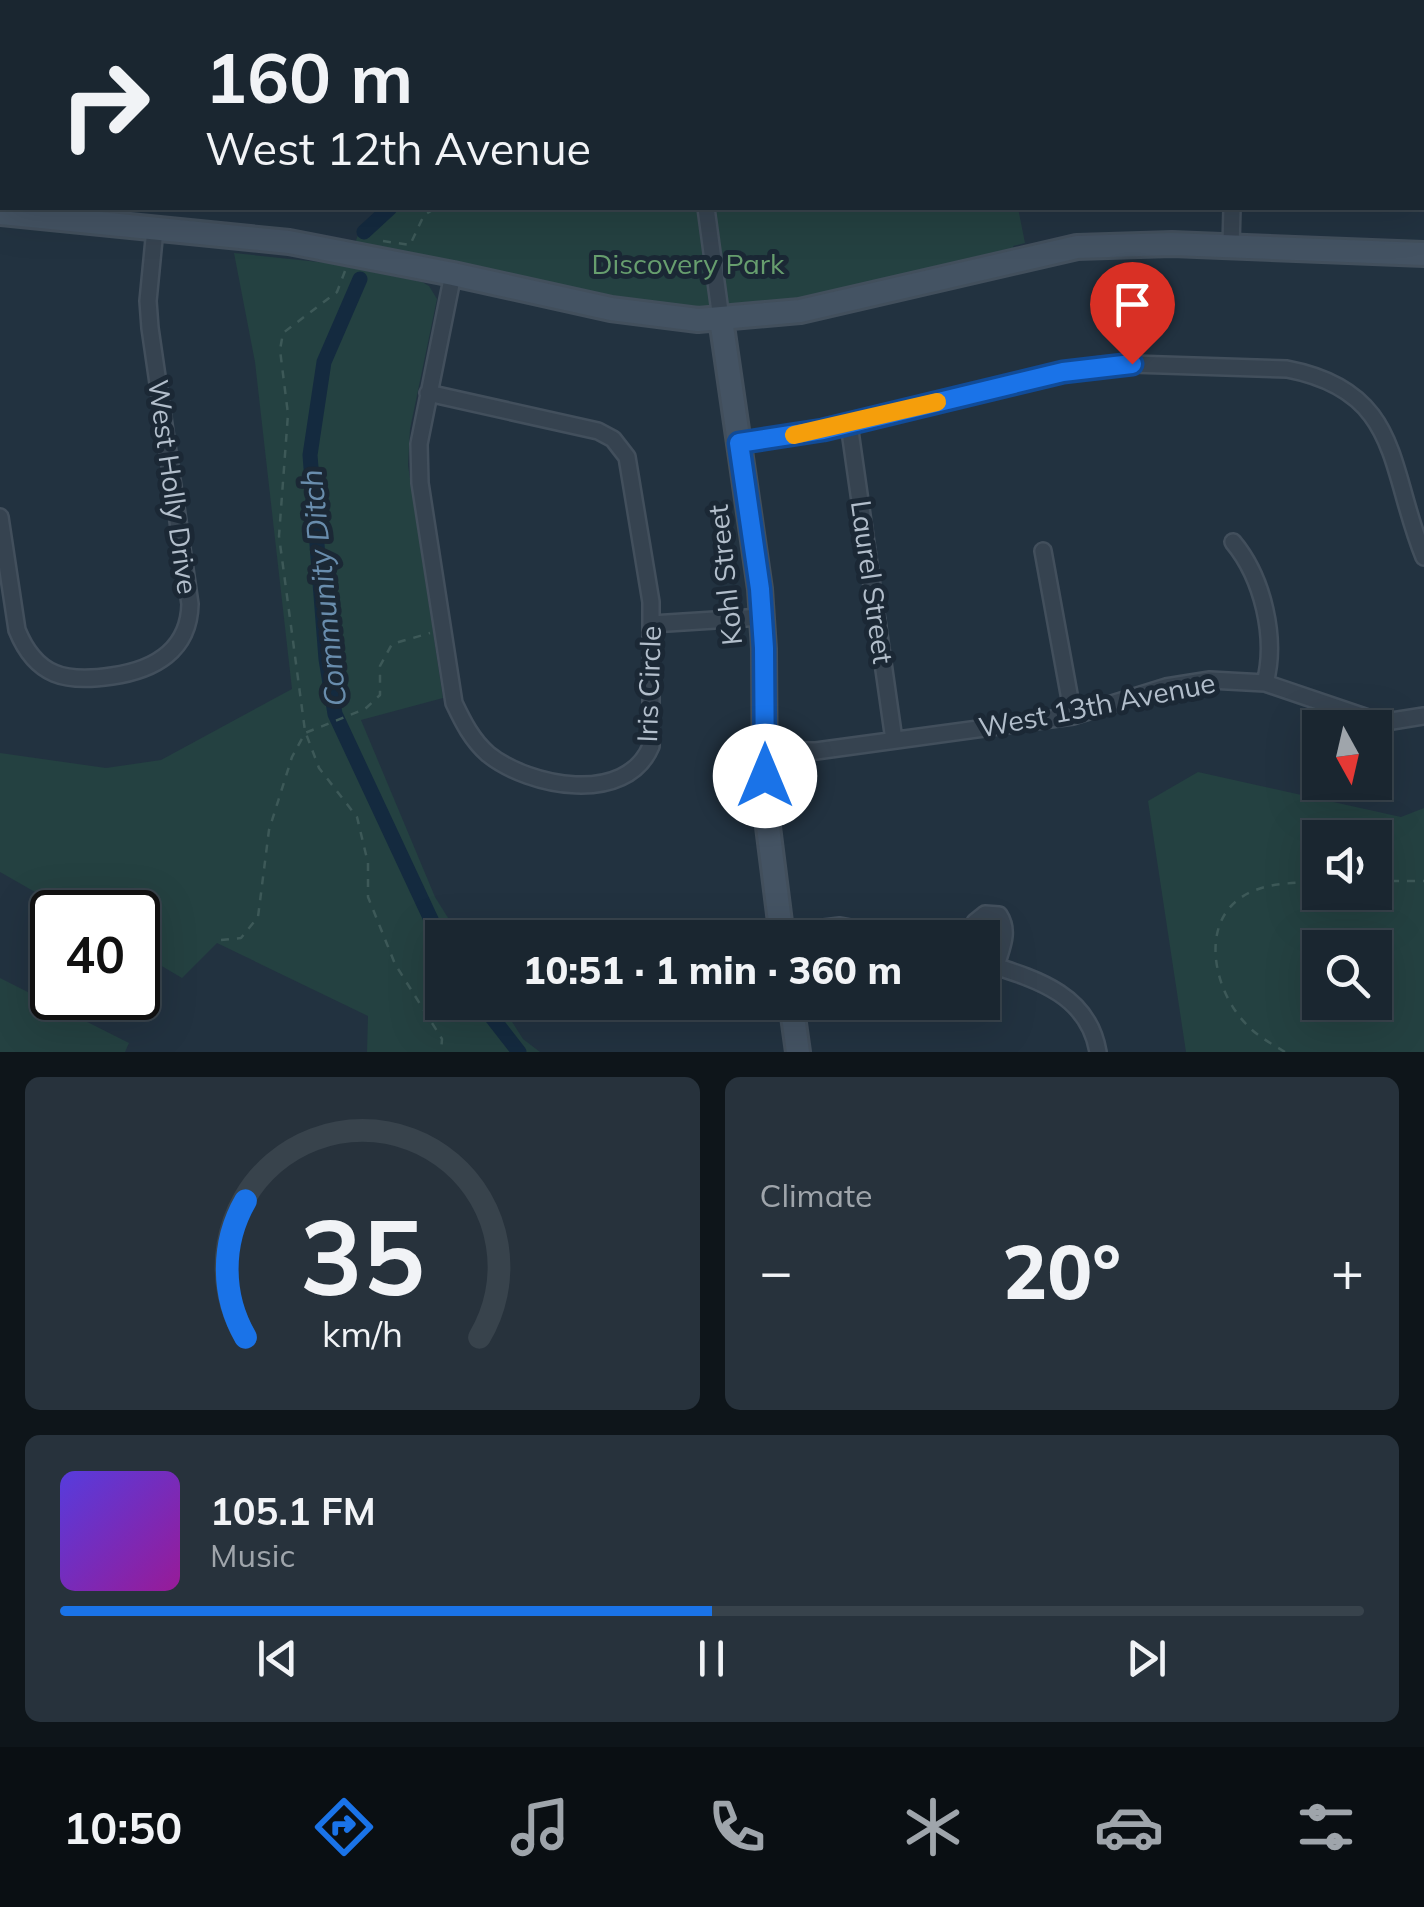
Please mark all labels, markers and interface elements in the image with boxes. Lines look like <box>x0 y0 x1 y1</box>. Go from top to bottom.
text: 160 m <box>205 33 413 121</box>
icon: right <box>40 40 170 170</box>
text: West 12th Avenue <box>205 120 591 176</box>
park label: Discovery Park <box>592 246 785 281</box>
pin <box>1090 262 1175 365</box>
icon: arrive <box>1105 277 1160 332</box>
street label: West Holly Drive <box>141 377 206 596</box>
water label: Community Ditch <box>292 468 354 708</box>
street label: Laurel Street <box>844 498 901 666</box>
street label: Kohl Street <box>700 503 749 647</box>
street label: Iris Circle <box>629 625 668 743</box>
street label: West 13th Avenue <box>976 664 1218 745</box>
north arrow <box>1302 710 1392 800</box>
map controls <box>1302 710 1392 1020</box>
position arrow <box>713 724 817 828</box>
button: sound <box>1302 820 1392 910</box>
speed limit sign: 40 <box>30 890 160 1020</box>
button: search <box>1302 930 1392 1020</box>
text: 10:51 · 1 min · 360 m <box>523 946 902 994</box>
text: Climate <box>760 1175 872 1215</box>
text: 35 <box>300 1190 425 1321</box>
text: 20° <box>1002 1224 1121 1318</box>
text: − <box>760 1236 793 1305</box>
text: + <box>1331 1236 1364 1305</box>
text: km/h <box>322 1311 403 1356</box>
text: 105.1 FM <box>210 1487 376 1535</box>
text: Music <box>210 1535 295 1575</box>
icon: previous <box>250 1631 305 1686</box>
icon: pause <box>684 1631 739 1686</box>
icon: next <box>1119 1631 1174 1686</box>
icon: directions <box>309 1792 379 1862</box>
icon: music <box>505 1792 575 1862</box>
icon: phone <box>702 1792 772 1862</box>
icon: climate <box>898 1792 968 1862</box>
icon: car <box>1094 1792 1164 1862</box>
icon: filters <box>1291 1792 1361 1862</box>
text: 10:50 <box>63 1799 182 1855</box>

